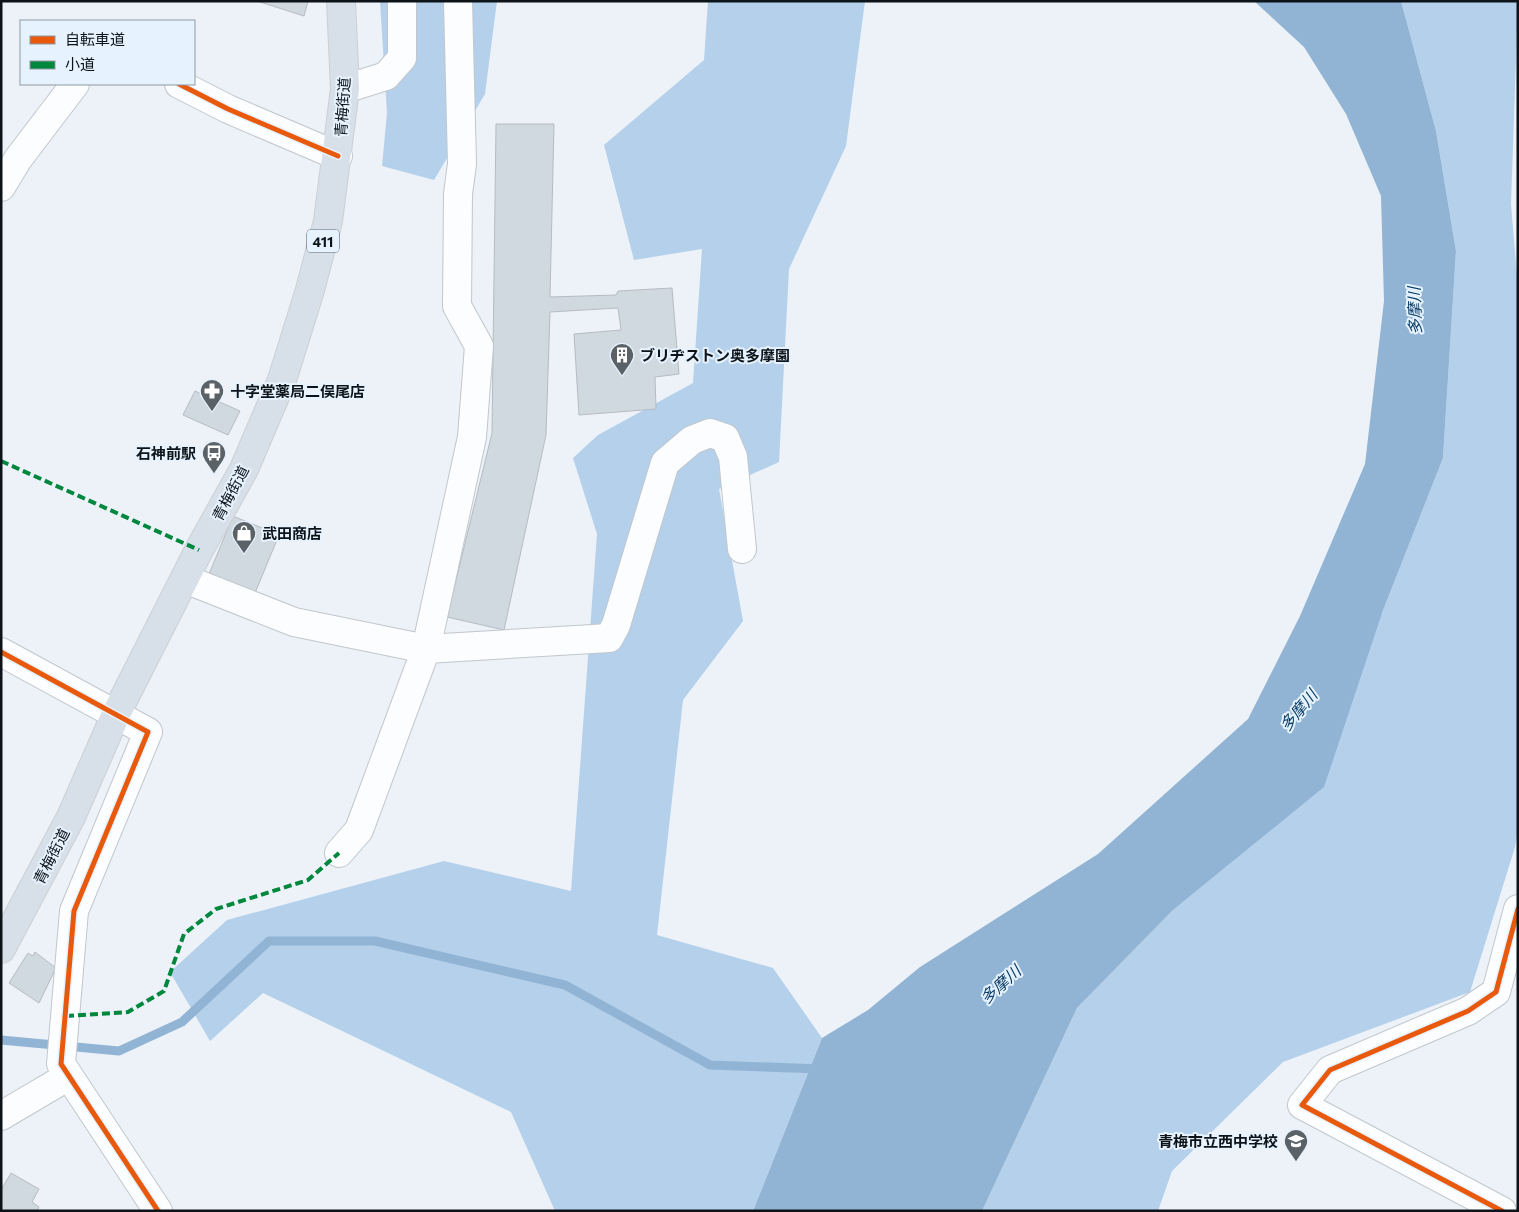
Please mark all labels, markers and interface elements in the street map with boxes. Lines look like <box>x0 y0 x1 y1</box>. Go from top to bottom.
legend <box>20 20 195 85</box>
text: 自転車道 <box>65 30 125 48</box>
text: 小道 <box>65 55 95 73</box>
street label: 青梅街道 <box>331 76 353 138</box>
road number: 411 <box>307 230 339 252</box>
water label: 多摩川 <box>1404 285 1424 335</box>
building icon: ブリヂストン奥多摩園 <box>609 342 635 376</box>
place label: ブリヂストン奥多摩園 <box>640 346 790 364</box>
pharmacy icon: 十字堂薬局二俣尾店 <box>199 378 225 412</box>
place label: 十字堂薬局二俣尾店 <box>230 382 365 400</box>
bus stop icon: 石神前駅 <box>201 440 227 474</box>
place label: 石神前駅 <box>136 444 196 462</box>
street label: 青梅街道 <box>208 462 252 524</box>
shop icon: 武田商店 <box>231 520 257 554</box>
place label: 武田商店 <box>262 524 322 542</box>
water label: 多摩川 <box>1275 684 1322 734</box>
street label: 青梅街道 <box>29 825 73 887</box>
water label: 多摩川 <box>976 960 1026 1007</box>
school or university icon: 青梅市立西中学校 <box>1283 1128 1309 1162</box>
place label: 青梅市立西中学校 <box>1158 1132 1278 1150</box>

